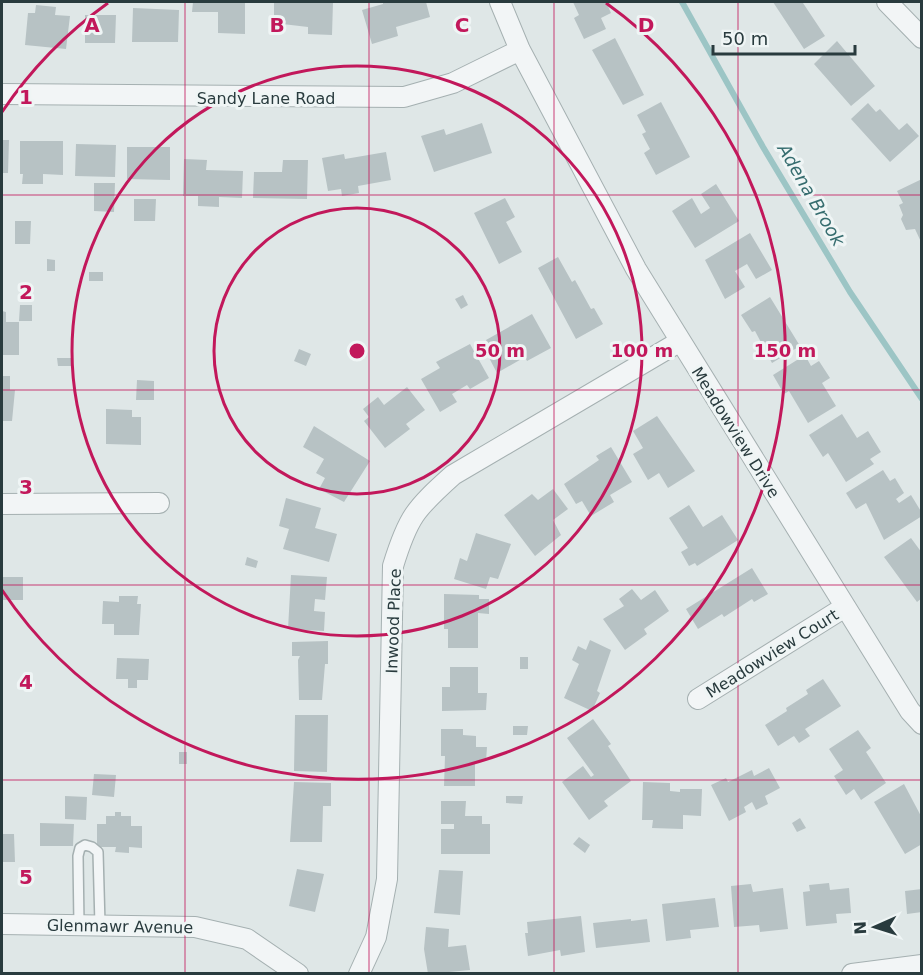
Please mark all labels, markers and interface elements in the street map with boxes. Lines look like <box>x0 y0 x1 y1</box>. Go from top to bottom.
text: A <box>84 13 100 37</box>
text: B <box>269 13 285 37</box>
text: C <box>455 13 469 37</box>
text: D <box>638 13 654 37</box>
scale bar <box>713 18 856 56</box>
text: 50 m <box>722 28 768 49</box>
text: 1 <box>19 85 33 109</box>
street label: Sandy Lane Road <box>197 89 335 108</box>
water label: Adena Brook <box>773 139 850 251</box>
text: 2 <box>19 280 33 304</box>
text: 50 m <box>475 340 525 361</box>
text: 100 m <box>611 340 673 361</box>
text: 150 m <box>754 340 816 361</box>
centre of rings <box>347 341 367 361</box>
street label: Meadowview Drive <box>687 363 784 501</box>
text: 3 <box>19 475 33 499</box>
street label: Inwood Place <box>382 568 405 674</box>
street label: Meadowview Court <box>703 605 842 702</box>
text: 4 <box>19 670 33 694</box>
text: 5 <box>19 865 33 889</box>
north arrow <box>845 897 905 957</box>
street label: Glenmawr Avenue <box>47 916 193 937</box>
text: N <box>851 921 870 935</box>

